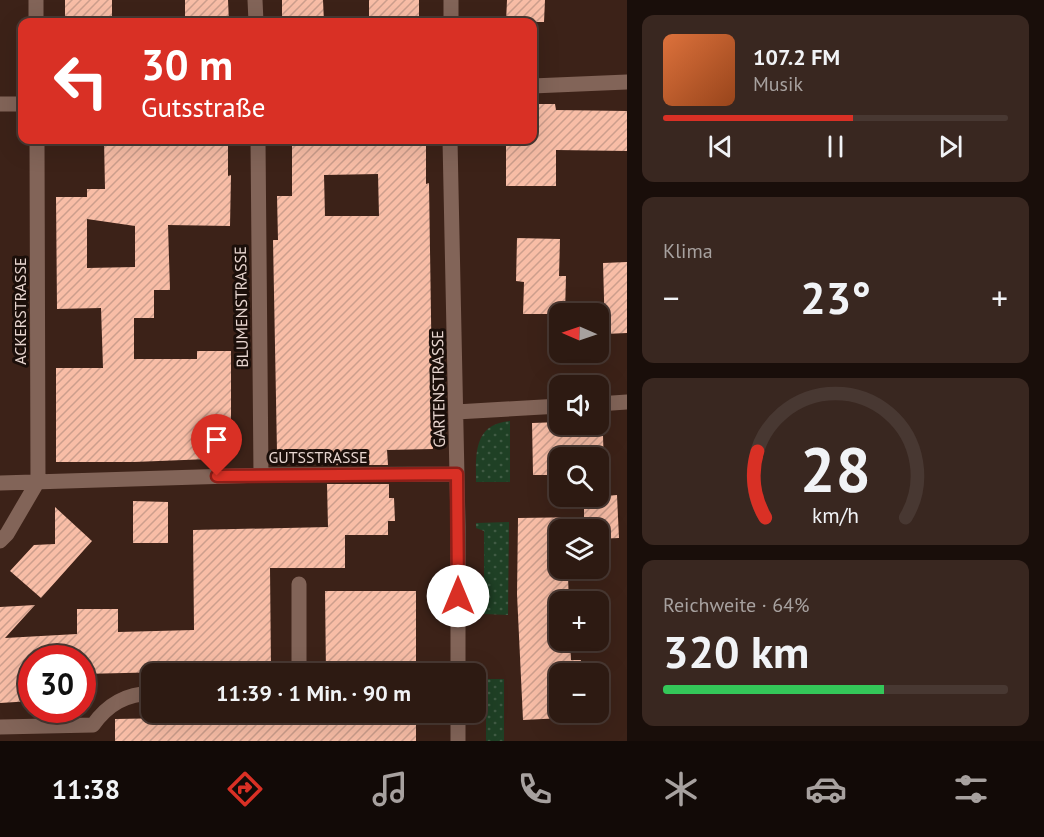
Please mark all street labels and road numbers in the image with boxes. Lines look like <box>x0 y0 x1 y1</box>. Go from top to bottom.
street label: BLUMENSTRASSE <box>230 246 252 368</box>
street label: ACKERSTRASSE <box>10 257 30 365</box>
street label: GARTENSTRASSE <box>427 330 449 448</box>
street label: GUTSSTRASSE <box>268 447 368 467</box>

